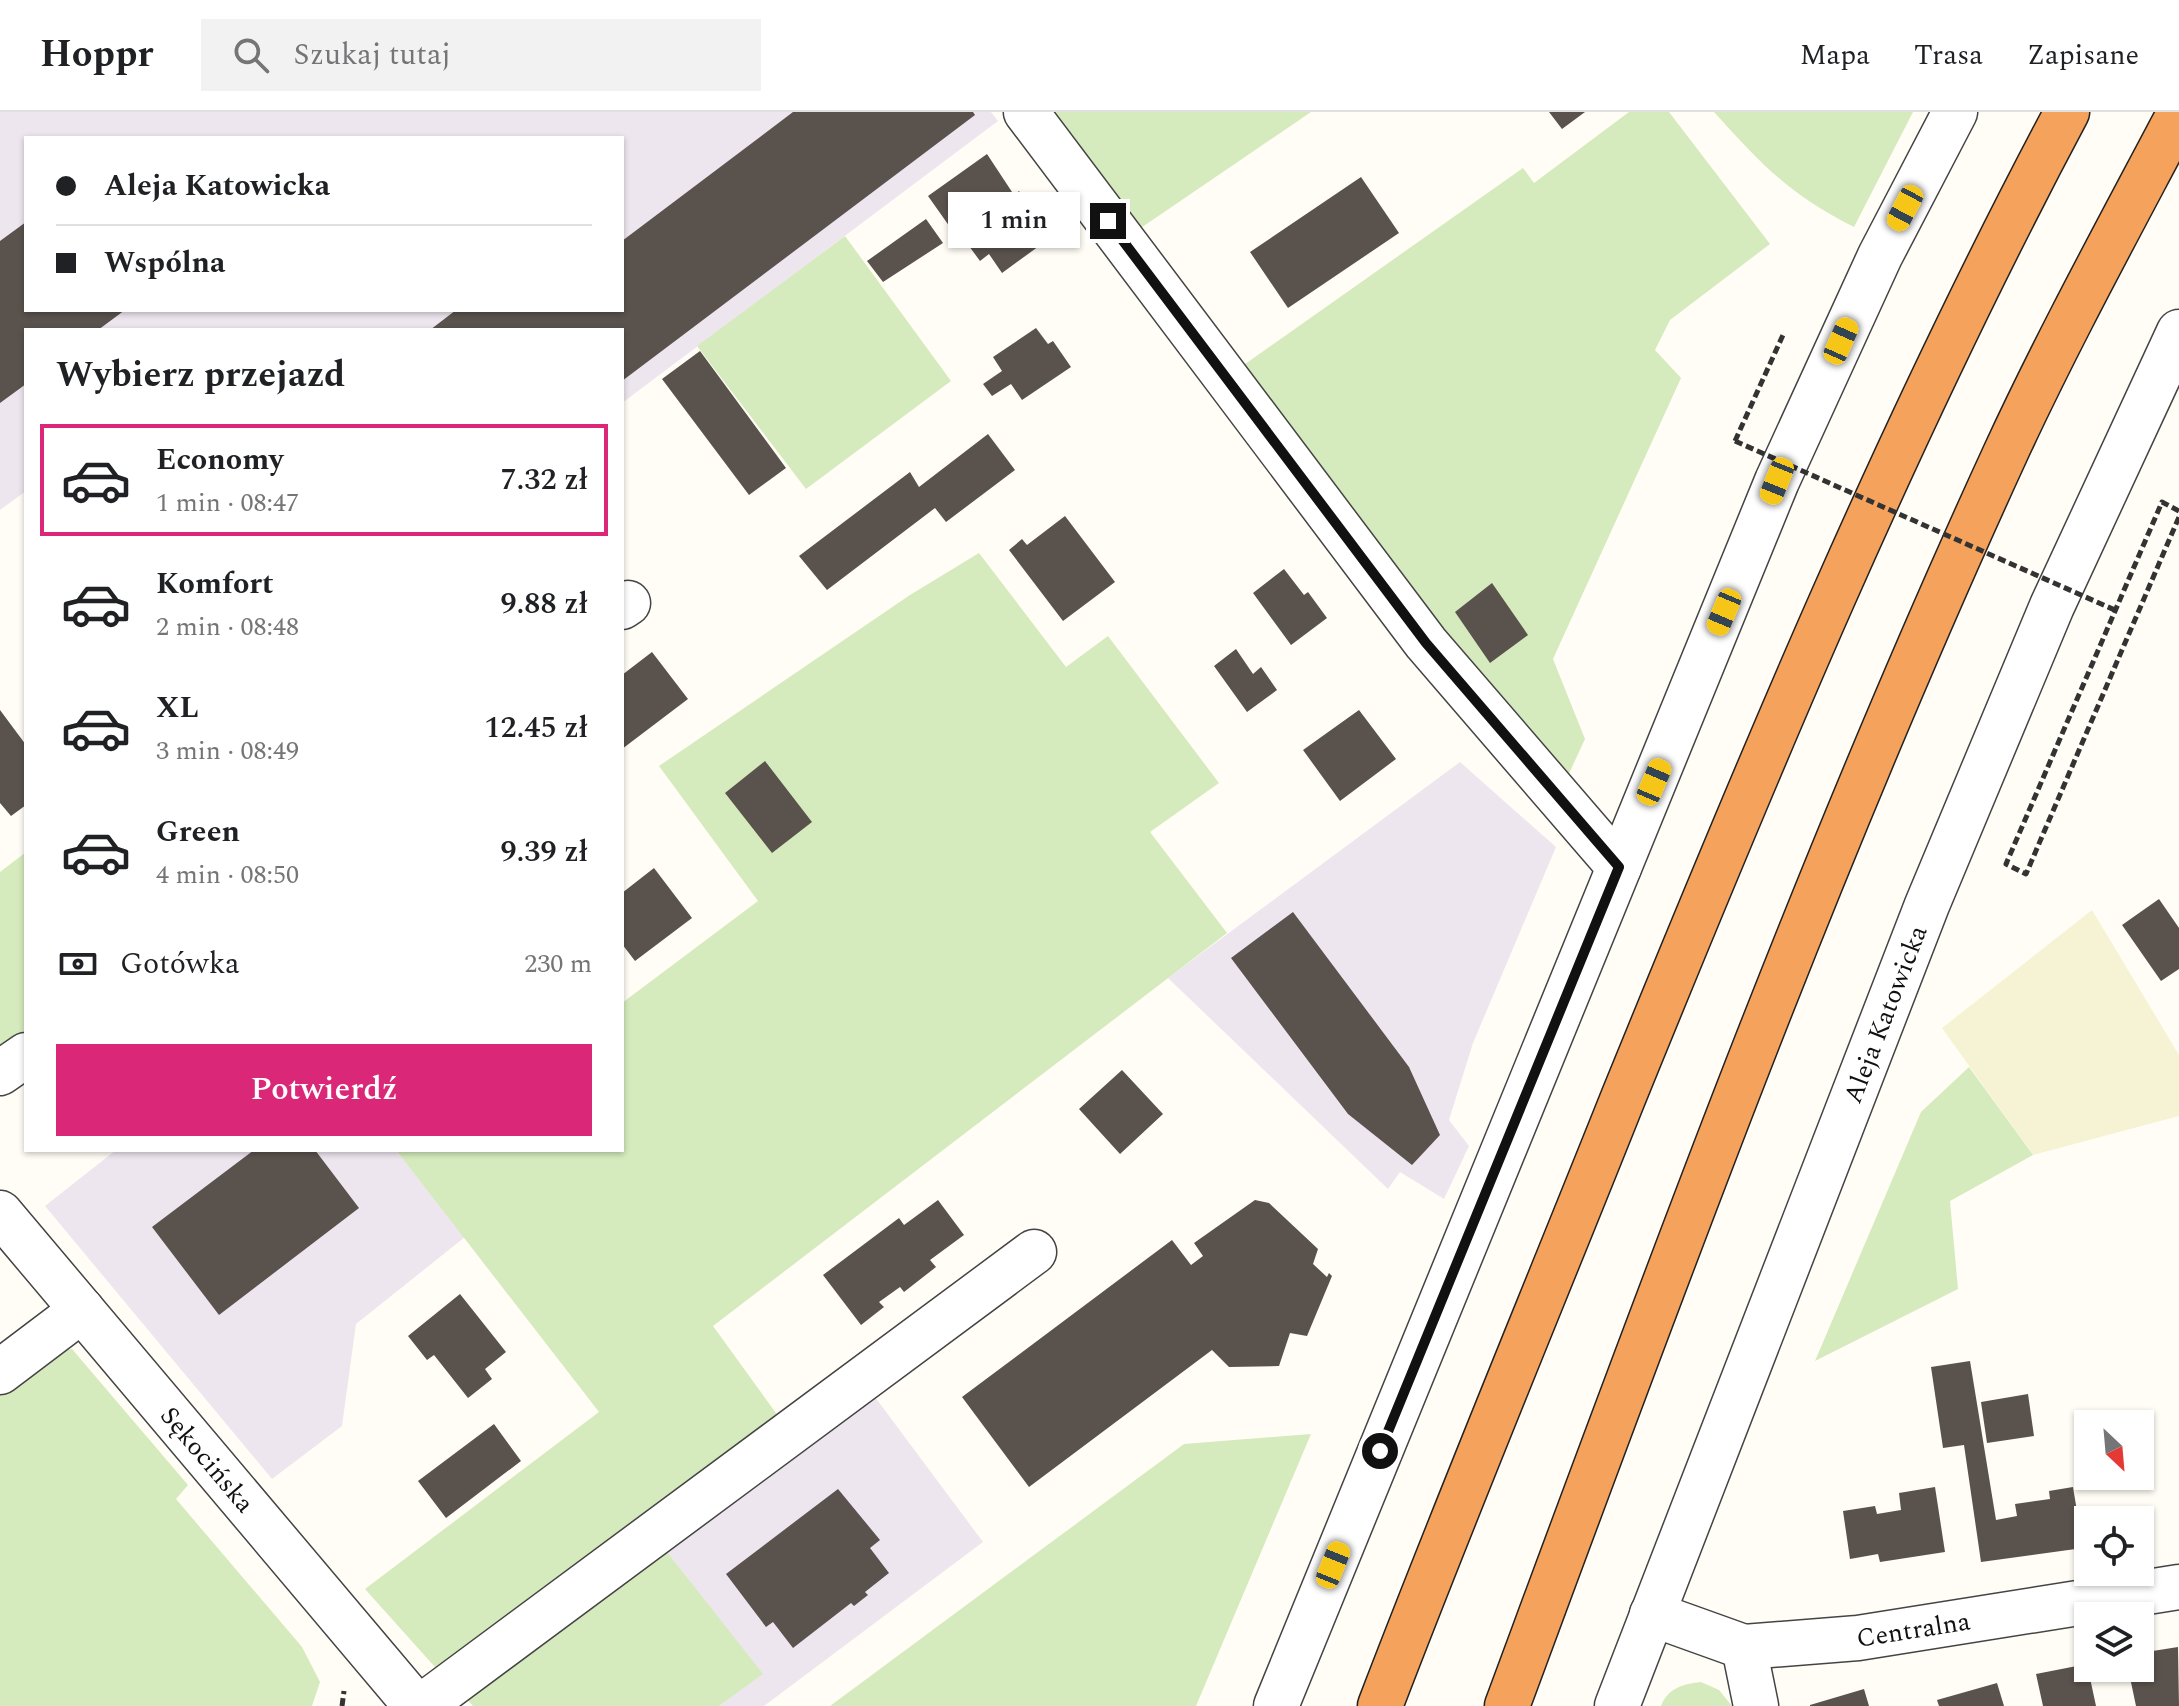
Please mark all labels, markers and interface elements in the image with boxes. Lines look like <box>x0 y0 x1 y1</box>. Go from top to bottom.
search box <box>201 19 761 91</box>
text: Hoppr <box>40 26 153 84</box>
text: Szukaj tutaj <box>293 32 451 78</box>
icon: search <box>229 33 273 77</box>
text: Mapa <box>1800 34 1870 77</box>
text: Trasa <box>1914 34 1983 77</box>
text: Zapisane <box>2027 34 2139 77</box>
text: Aleja Katowicka <box>104 163 330 209</box>
car <box>1883 181 1927 235</box>
callout: 1 min <box>948 193 1080 249</box>
text: 1 min <box>980 200 1048 240</box>
route end <box>1090 203 1126 239</box>
text: Wspólna <box>104 240 226 286</box>
car <box>1820 314 1862 368</box>
text: Wybierz przejazd <box>56 348 345 403</box>
text: Economy <box>156 437 283 483</box>
icon: car <box>60 444 132 516</box>
car <box>1757 454 1797 508</box>
text: 7.32 zł <box>500 457 588 503</box>
text: 1 min · 08:47 <box>156 483 299 523</box>
text: Komfort <box>156 561 274 607</box>
icon: car <box>60 568 132 640</box>
text: 9.88 zł <box>500 581 588 627</box>
car <box>1704 585 1744 639</box>
text: 2 min · 08:48 <box>156 607 299 647</box>
text: XL <box>156 685 199 731</box>
icon: car <box>60 692 132 764</box>
text: 12.45 zł <box>484 705 588 751</box>
text: 3 min · 08:49 <box>156 731 299 771</box>
car <box>1634 755 1674 809</box>
text: Green <box>156 809 240 855</box>
icon: car <box>60 816 132 888</box>
text: 9.39 zł <box>500 829 588 875</box>
text: 4 min · 08:50 <box>156 855 299 895</box>
street label: Aleja Katowicka <box>1833 919 1938 1109</box>
text: Gotówka <box>120 941 240 987</box>
icon: cash <box>56 942 100 986</box>
text: 230 m <box>524 944 592 984</box>
button: Potwierdź <box>56 1044 592 1136</box>
street label: Sękocińska <box>150 1398 264 1522</box>
north arrow <box>2074 1410 2154 1490</box>
map controls <box>2074 1410 2154 1682</box>
route start <box>1362 1433 1398 1469</box>
button: locate <box>2074 1506 2154 1586</box>
car <box>1313 1538 1353 1592</box>
street label: Centralna <box>1854 1601 1973 1659</box>
button: layers <box>2074 1602 2154 1682</box>

